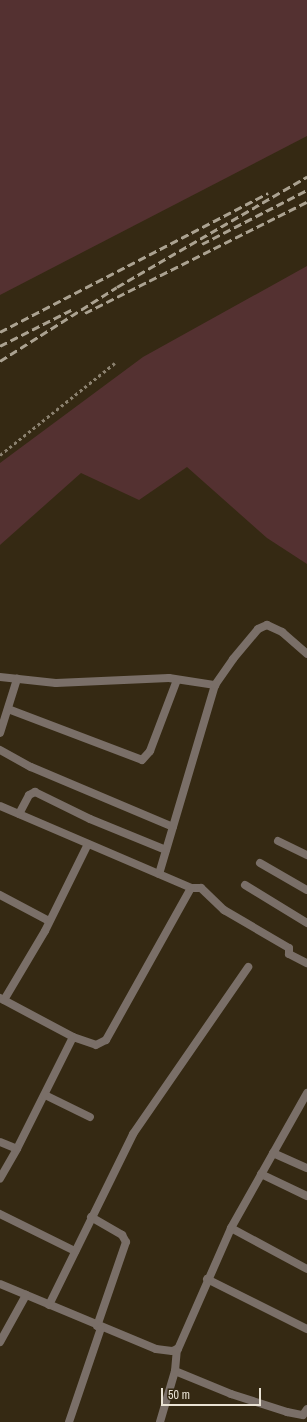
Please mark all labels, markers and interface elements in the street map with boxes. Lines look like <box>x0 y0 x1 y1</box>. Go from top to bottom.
scale bar <box>163 1380 263 1406</box>
text: 50 m <box>168 1387 190 1403</box>

